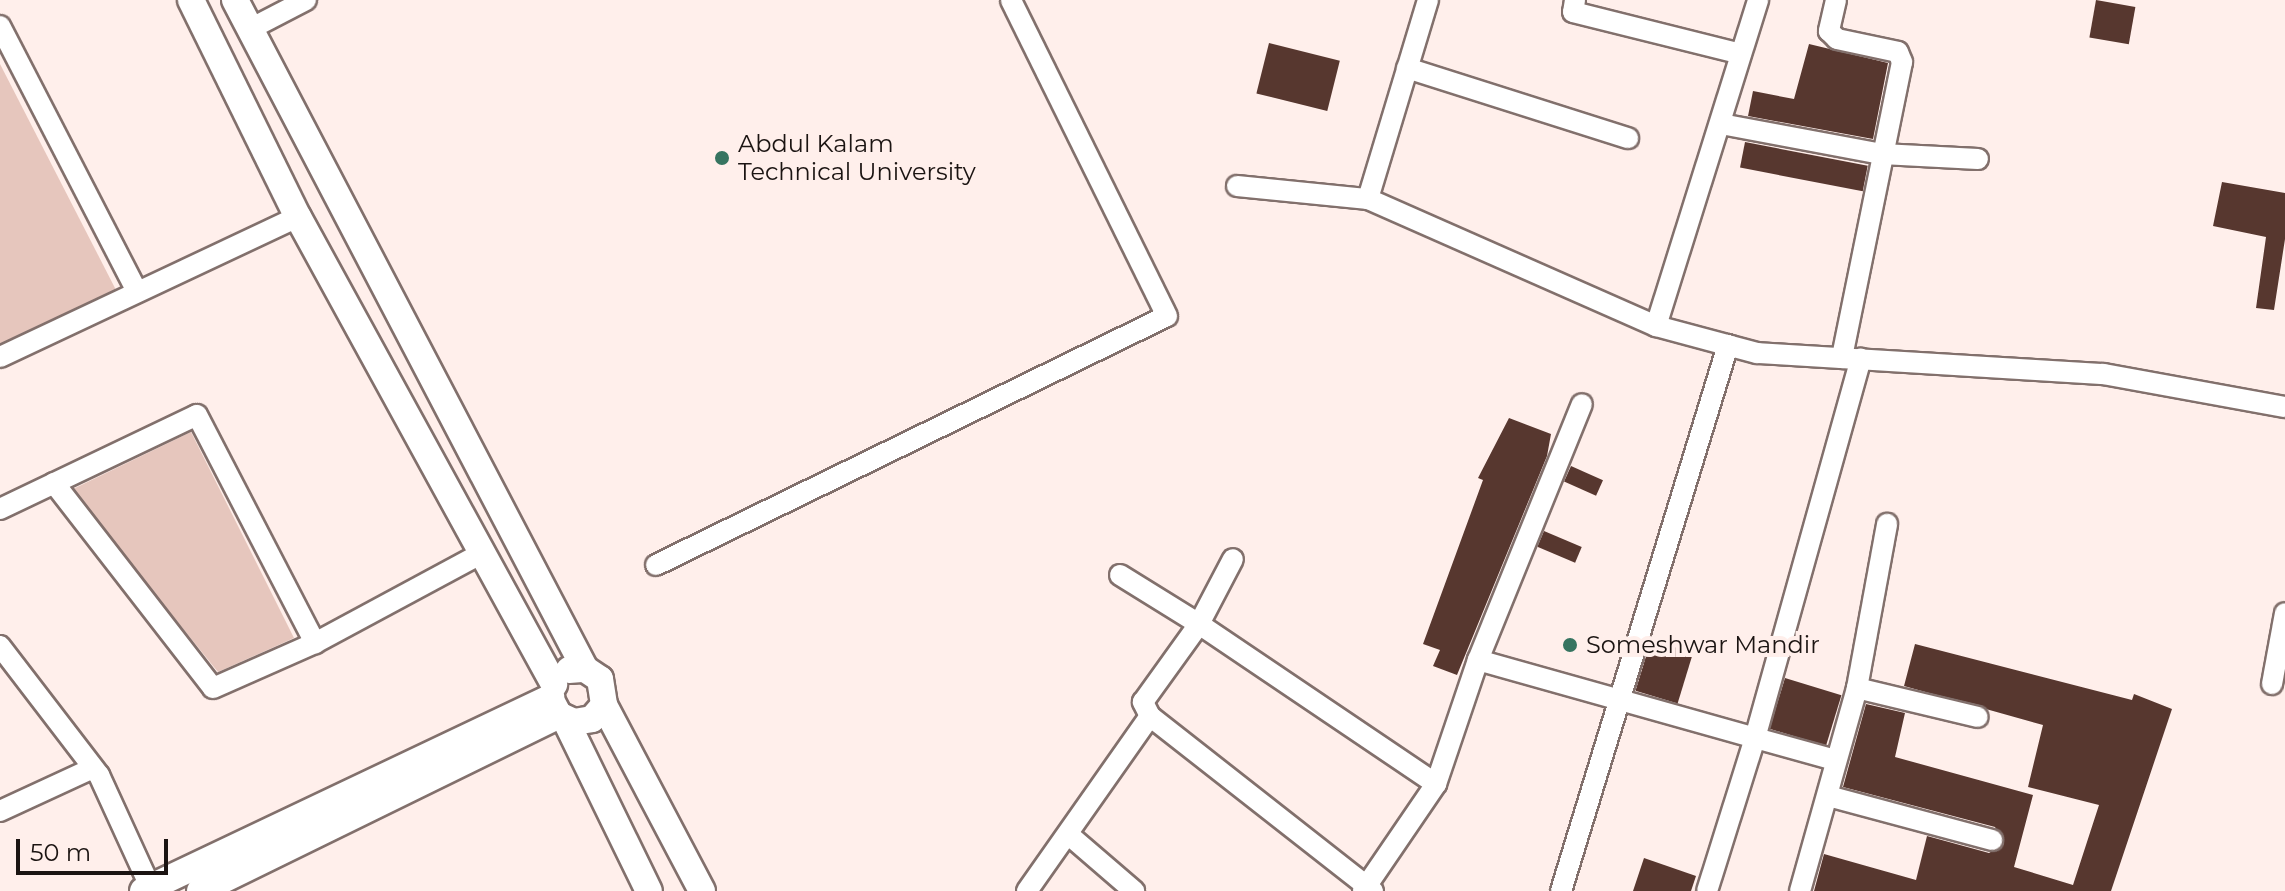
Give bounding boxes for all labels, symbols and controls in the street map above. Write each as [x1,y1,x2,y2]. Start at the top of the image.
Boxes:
place label: Abdul Kalam Technical University [738,130,976,186]
marker: Abdul Kalam Technical University [713,149,731,167]
place label: Someshwar Mandir [1586,631,1820,659]
marker: Someshwar Mandir [1561,636,1579,654]
scale bar [20,823,172,873]
text: 50 m [30,838,91,867]

